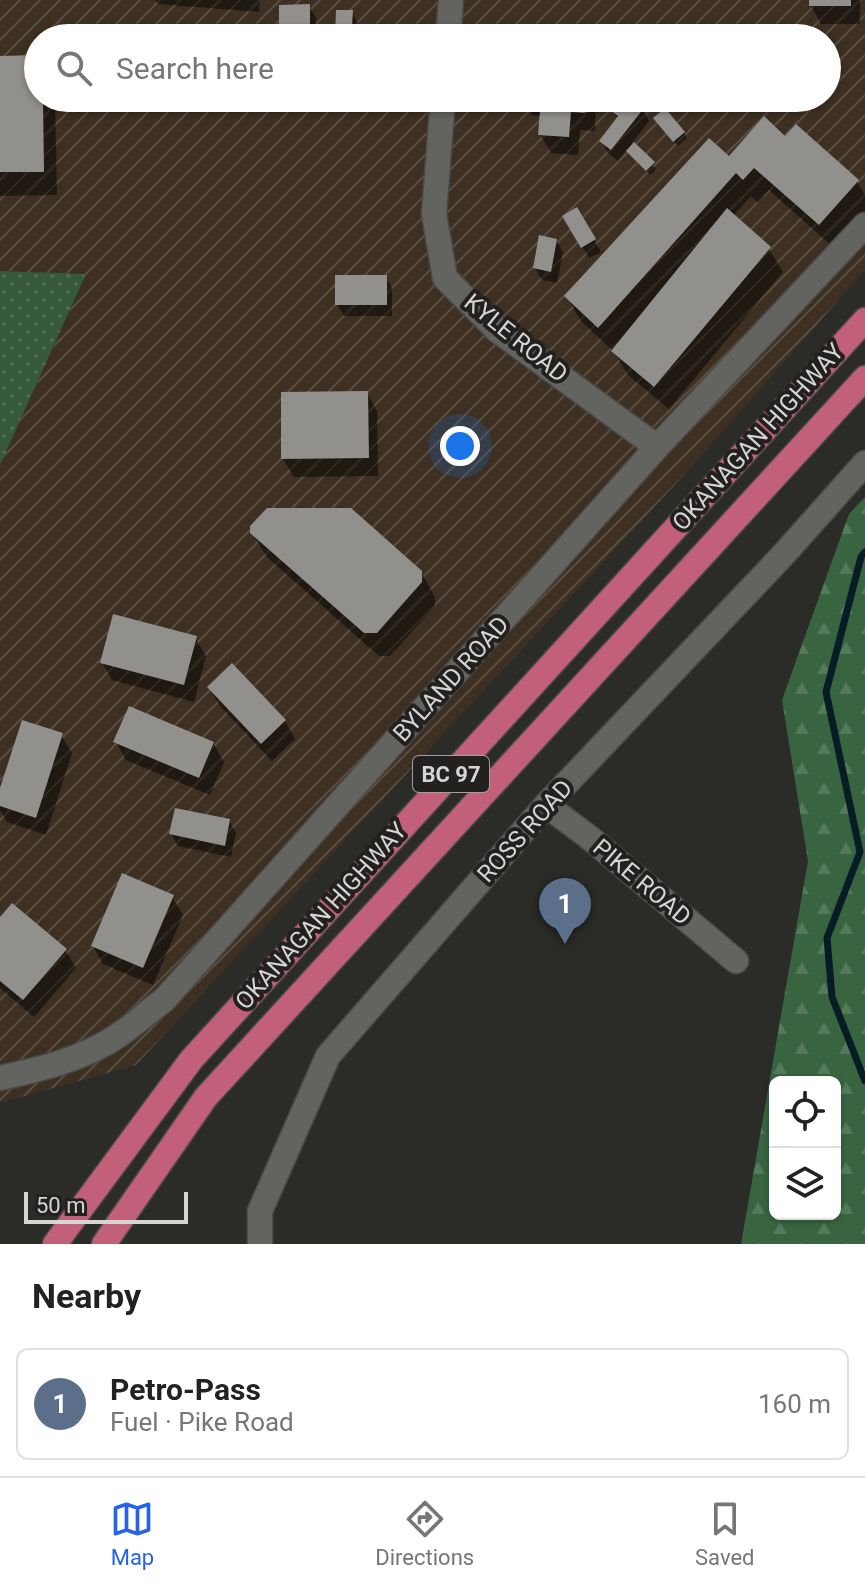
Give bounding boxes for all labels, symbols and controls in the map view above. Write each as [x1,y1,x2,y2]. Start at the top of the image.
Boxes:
search box [24,24,841,112]
icon: search [52,46,96,90]
text: Search here [116,51,274,86]
street label: KYLE ROAD [459,288,573,388]
street label: OKANAGAN HIGHWAY [667,337,850,536]
your location [440,426,480,466]
street label: BYLAND ROAD [387,611,515,747]
road number: BC 97 [413,756,489,792]
street label: ROSS ROAD [472,774,578,888]
street label: OKANAGAN HIGHWAY [230,816,413,1015]
street label: PIKE ROAD [588,833,696,931]
pin: 1 [539,878,591,944]
map controls [769,1076,841,1220]
button: locate [769,1076,841,1148]
button: layers [769,1148,841,1220]
scale bar [24,1188,188,1224]
text: 50 m [36,1193,85,1218]
text: Nearby [32,1276,141,1316]
text: Petro-Pass [110,1372,261,1407]
text: 1 [53,1389,67,1419]
text: 160 m [758,1389,831,1419]
text: Fuel · Pike Road [110,1407,294,1437]
tab: Map [110,1497,154,1570]
tab: Directions [375,1497,474,1570]
tab: Saved [695,1497,755,1570]

